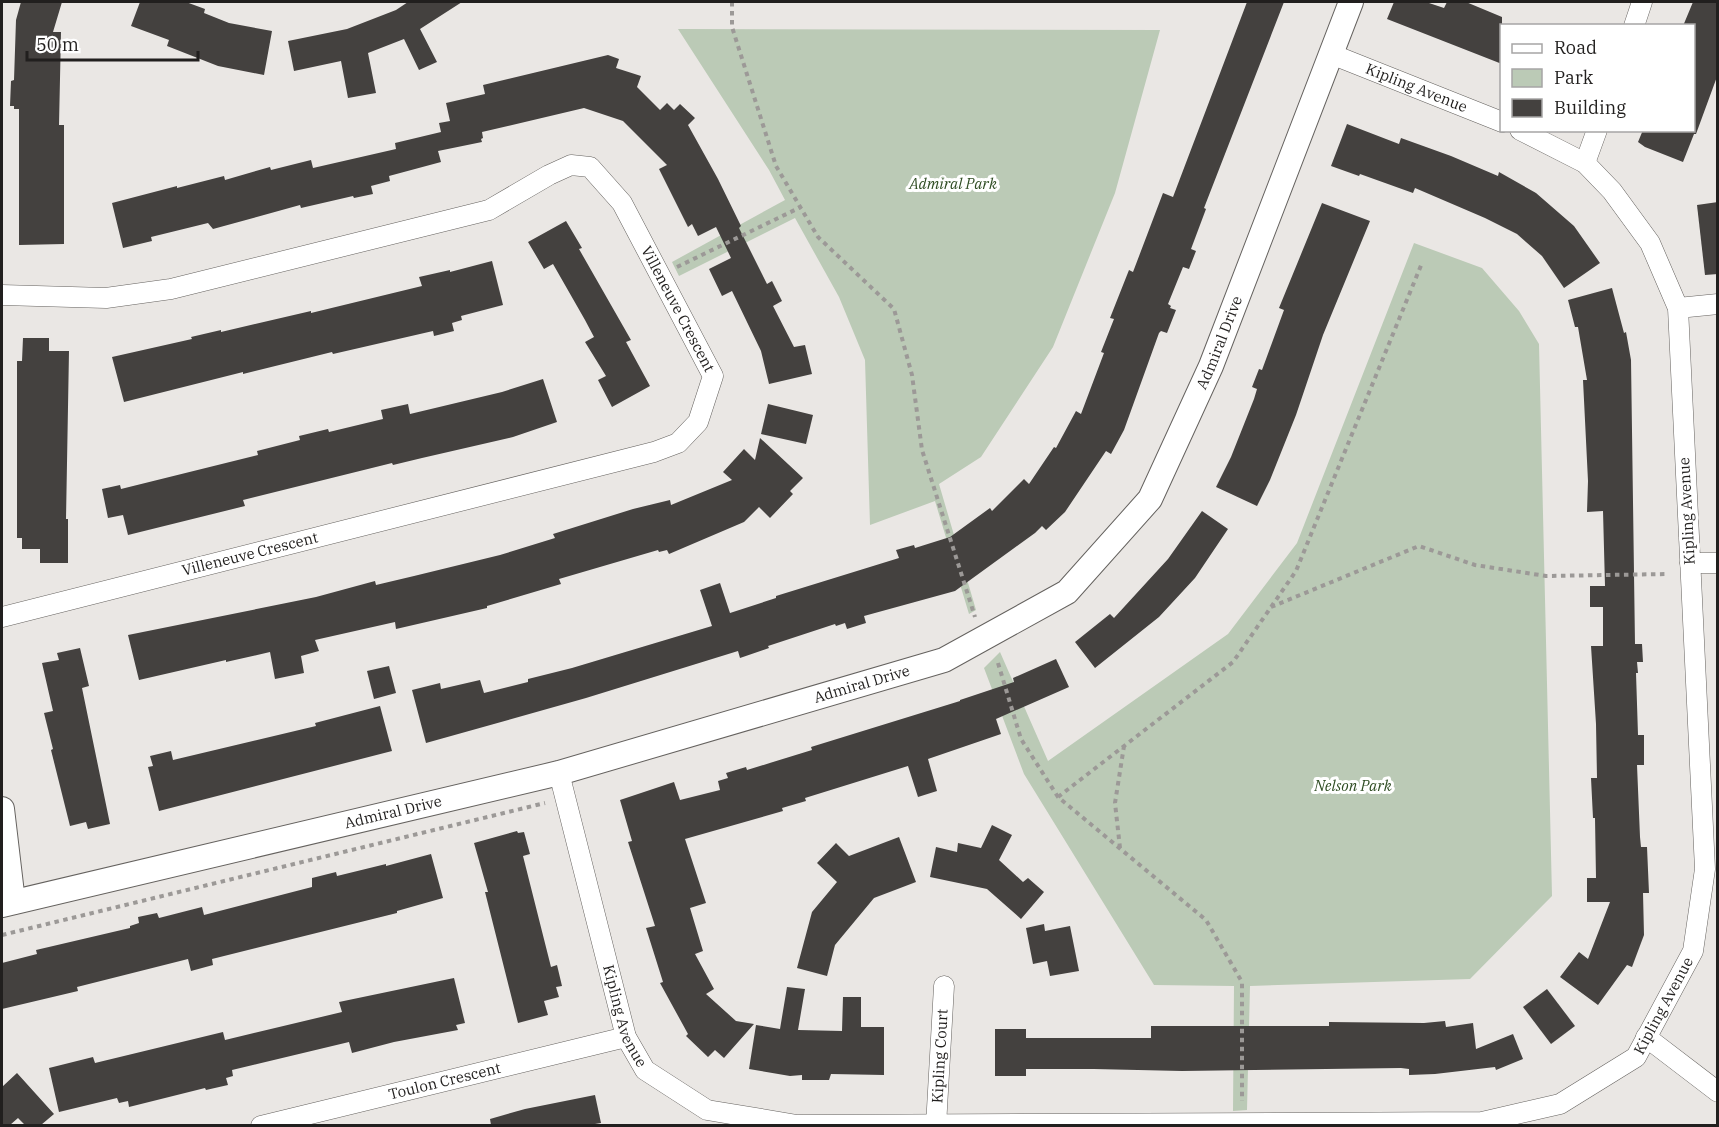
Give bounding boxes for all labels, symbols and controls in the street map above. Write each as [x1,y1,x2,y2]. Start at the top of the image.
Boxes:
scale bar [27,24,198,62]
legend [1500,24,1695,132]
text: 50 m [36,33,79,56]
text: Road [1554,36,1597,59]
street label: Kipling Avenue [1363,59,1470,116]
text: Park [1554,66,1594,89]
text: Building [1554,96,1626,119]
park label: Admiral Park [908,174,997,193]
street label: Villeneuve Crescent [637,242,719,375]
street label: Admiral Drive [1192,293,1246,392]
street label: Kipling Avenue [1674,457,1699,565]
street label: Villeneuve Crescent [180,527,320,580]
street label: Admiral Drive [811,661,912,707]
park label: Nelson Park [1313,776,1392,795]
street label: Admiral Drive [343,791,443,832]
street label: Kipling Avenue [1629,954,1697,1058]
street label: Kipling Avenue [599,963,651,1071]
street label: Kipling Court [927,1008,952,1104]
street label: Toulon Crescent [386,1058,503,1104]

